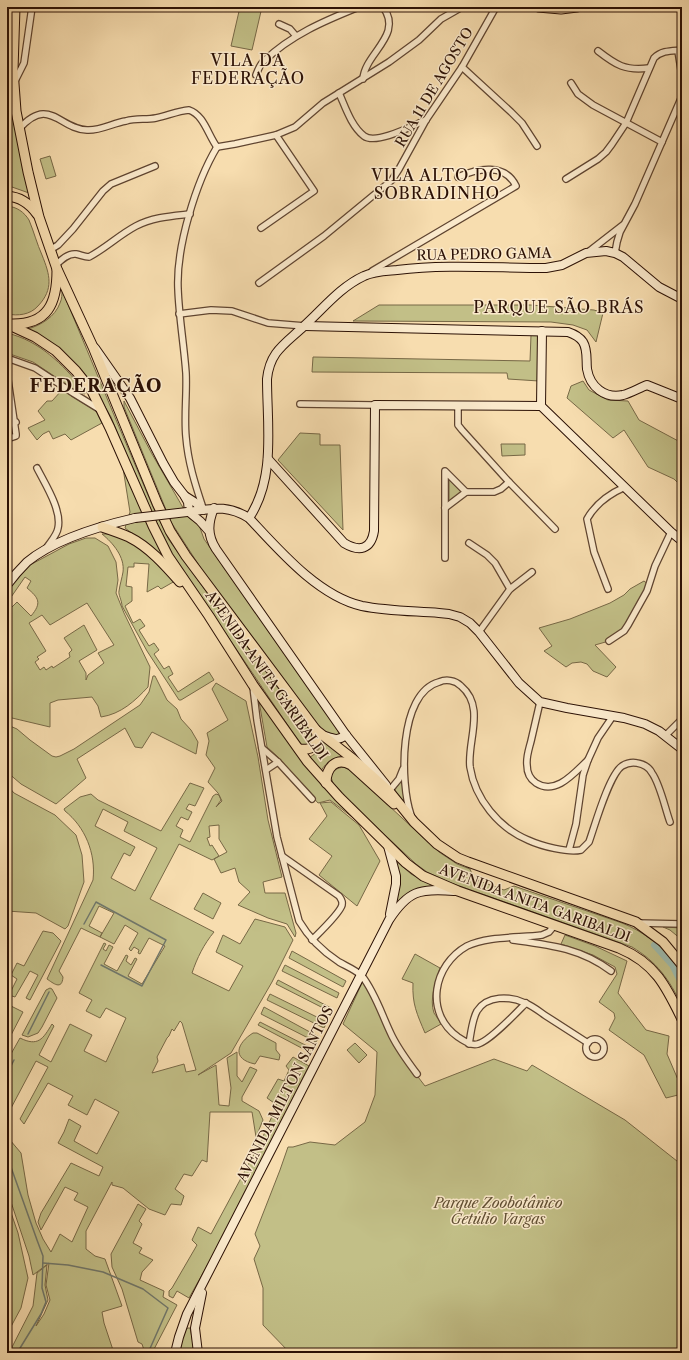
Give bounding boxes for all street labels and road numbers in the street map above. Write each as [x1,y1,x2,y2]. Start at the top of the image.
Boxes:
street label: RUA 11 DE AGOSTO [391,24,477,150]
street label: RUA PEDRO GAMA [416,244,552,264]
street label: AVENIDA ANITA GARIBALDI [201,586,332,763]
street label: AVENIDA ANITA GARIBALDI [436,860,633,946]
street label: AVENIDA MILTON SANTOS [232,1003,337,1186]

